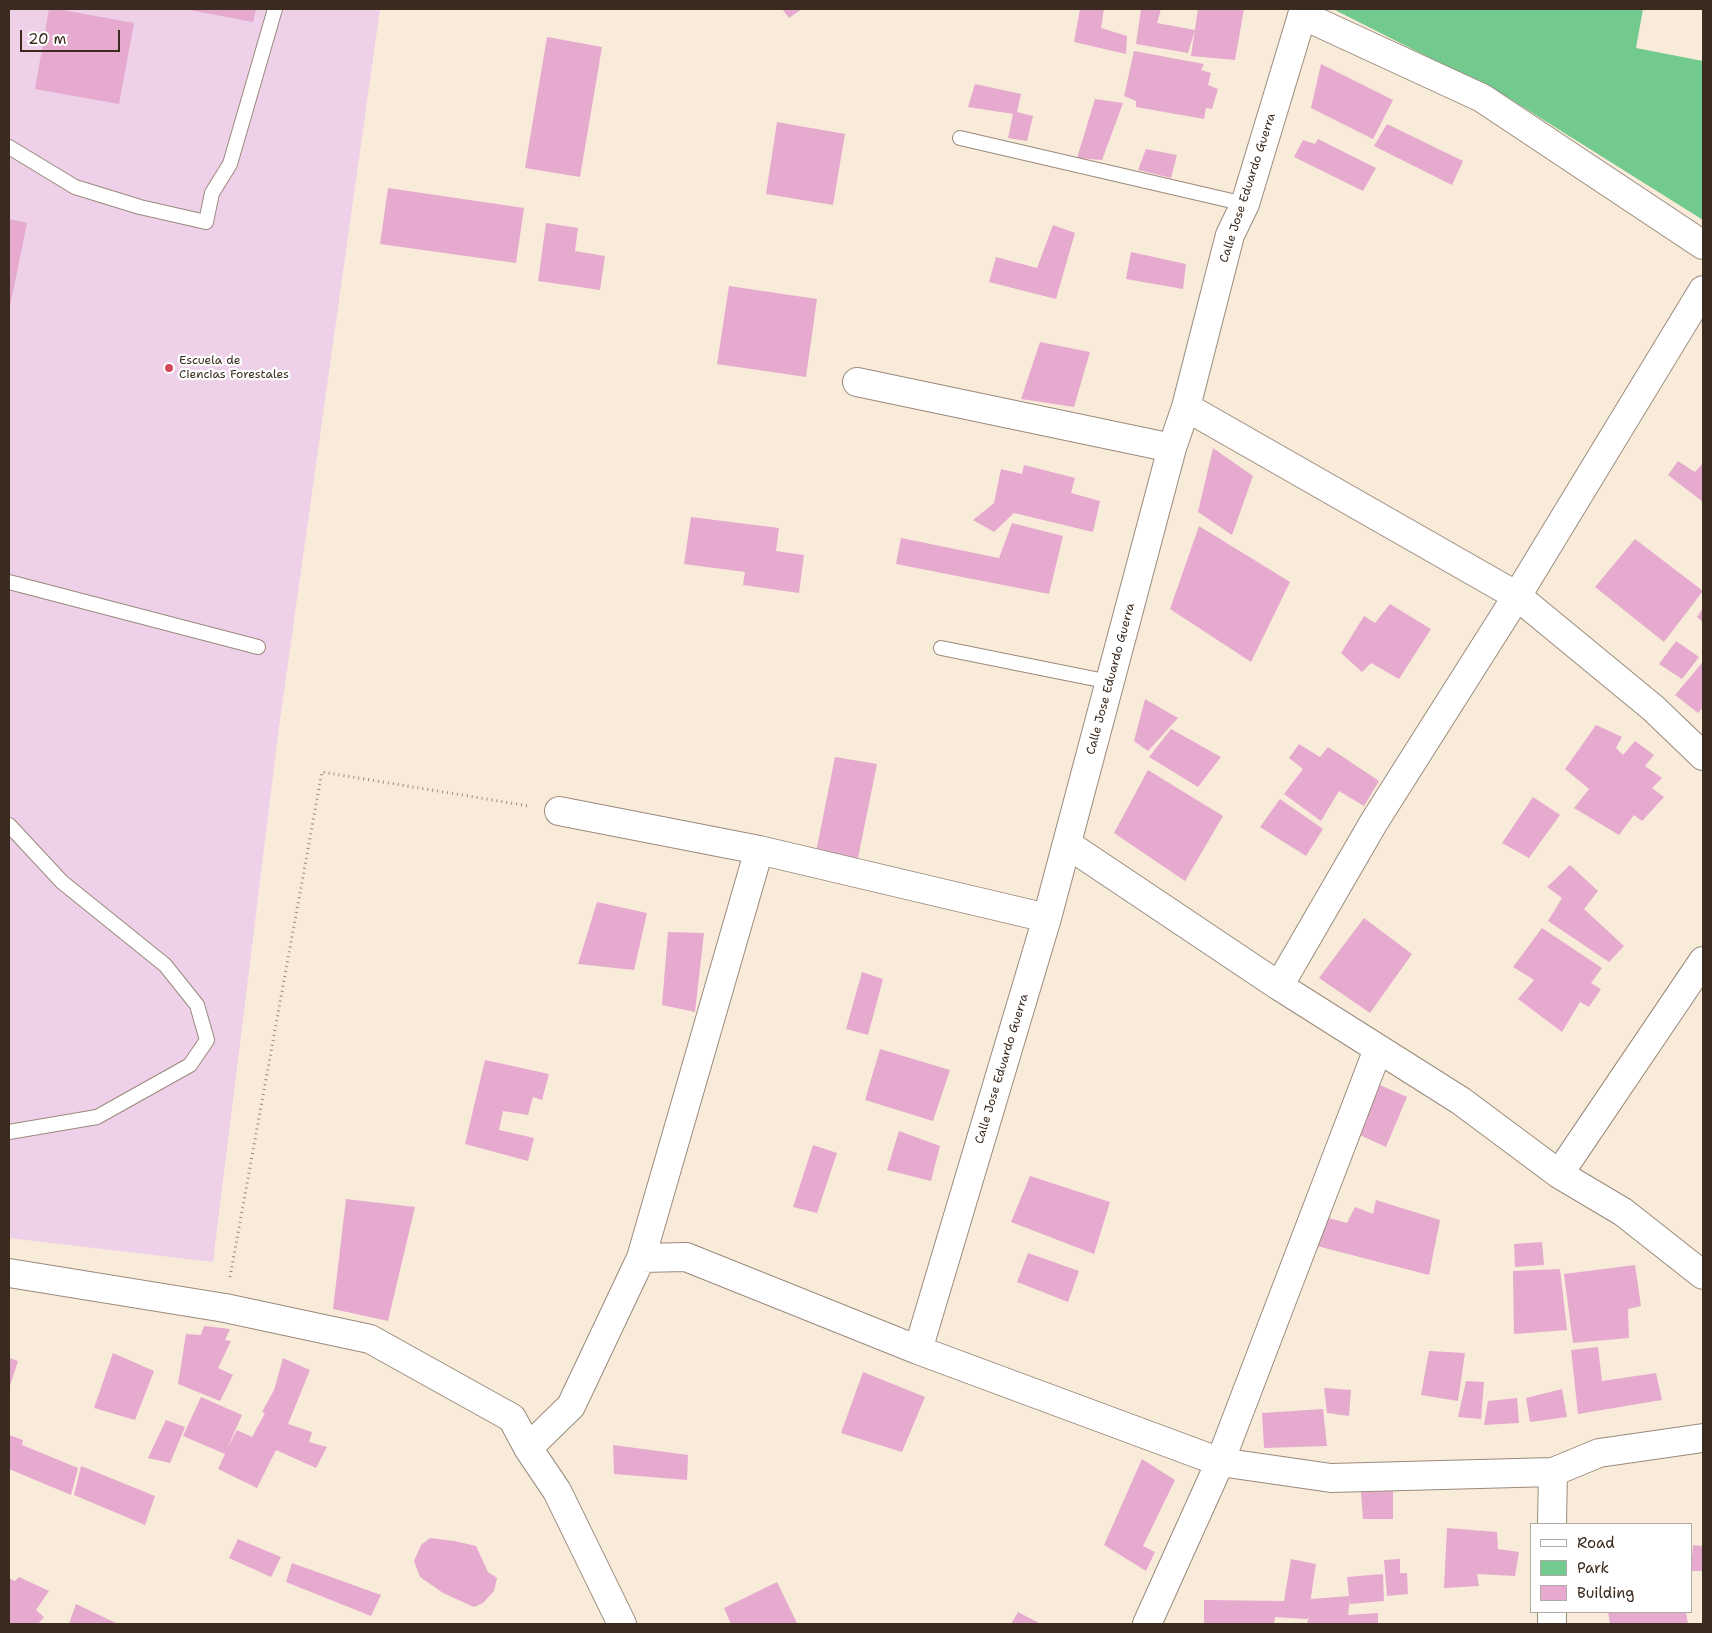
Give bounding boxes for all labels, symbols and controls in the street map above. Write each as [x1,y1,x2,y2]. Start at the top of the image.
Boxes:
scale bar [22,20,122,52]
text: 20 m [28,29,67,49]
street label: Calle Jose Eduardo Guerra [1217,111,1279,265]
place label: Escuela de Ciencias Forestales [179,354,289,382]
marker: Escuela de Ciencias Forestales [163,362,175,374]
street label: Calle Jose Eduardo Guerra [1084,602,1138,756]
street label: Calle Jose Eduardo Guerra [972,992,1032,1146]
legend [1530,1523,1692,1613]
text: Road [1577,1533,1615,1553]
text: Park [1577,1558,1609,1578]
text: Building [1577,1583,1634,1603]

